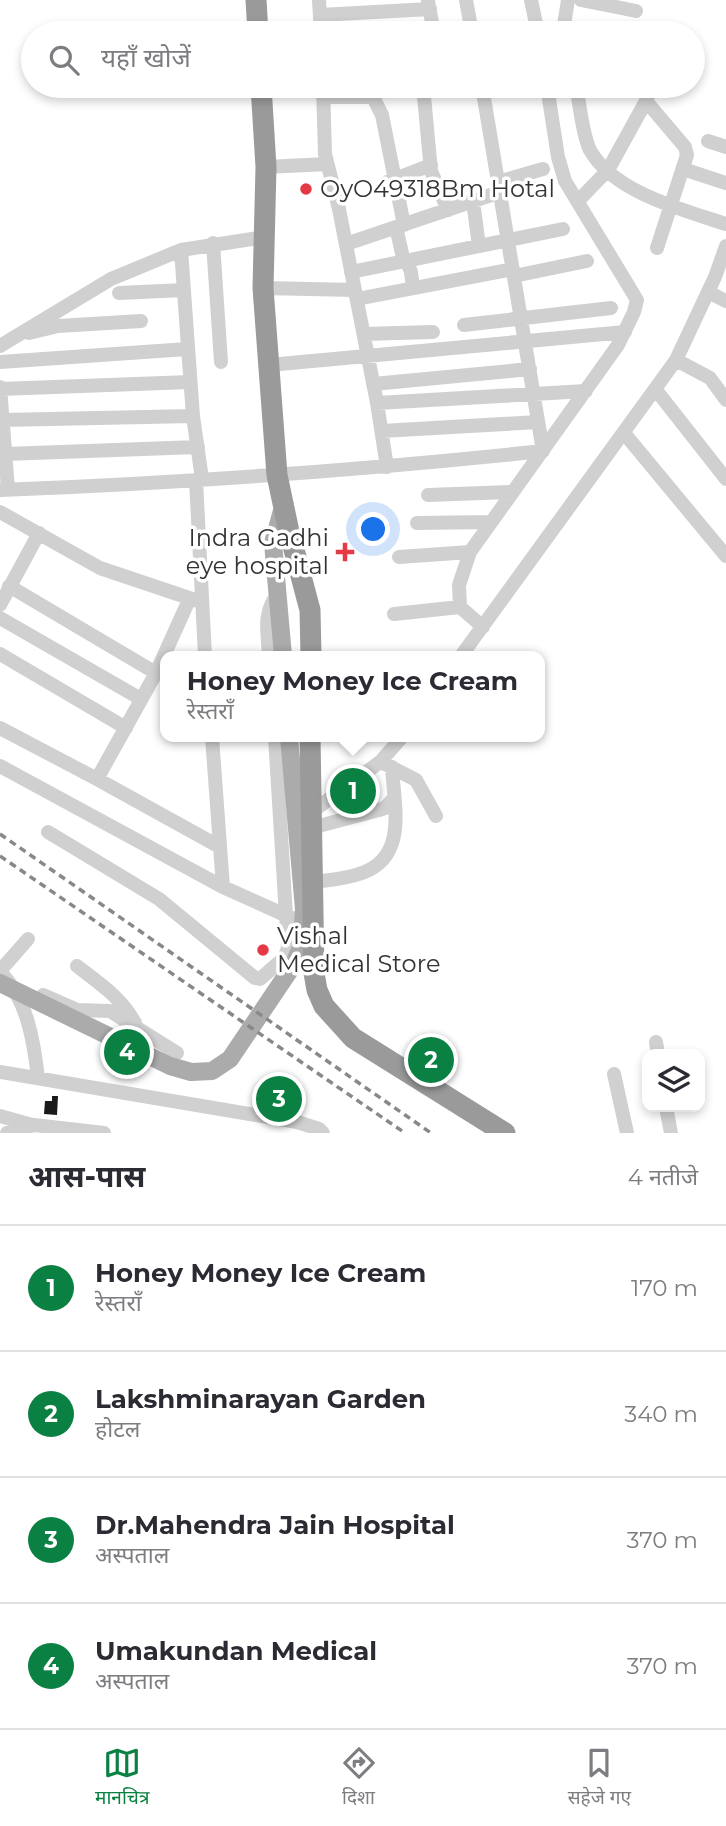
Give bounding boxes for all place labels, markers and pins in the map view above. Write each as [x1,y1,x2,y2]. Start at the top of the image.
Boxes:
place label: OyO49318Bm Hotal [320,174,555,203]
marker: OyO49318Bm Hotal [298,181,314,197]
place label: Indra Gadhi eye hospital [186,523,329,580]
marker: Indra Gadhi eye hospital [335,542,355,562]
pin: 1 [330,765,376,817]
place label: Vishal Medical Store [277,921,440,978]
marker: Vishal Medical Store [255,942,271,958]
pin: 4 [104,1026,150,1078]
pin: 2 [408,1034,454,1086]
pin: 3 [256,1073,302,1125]

